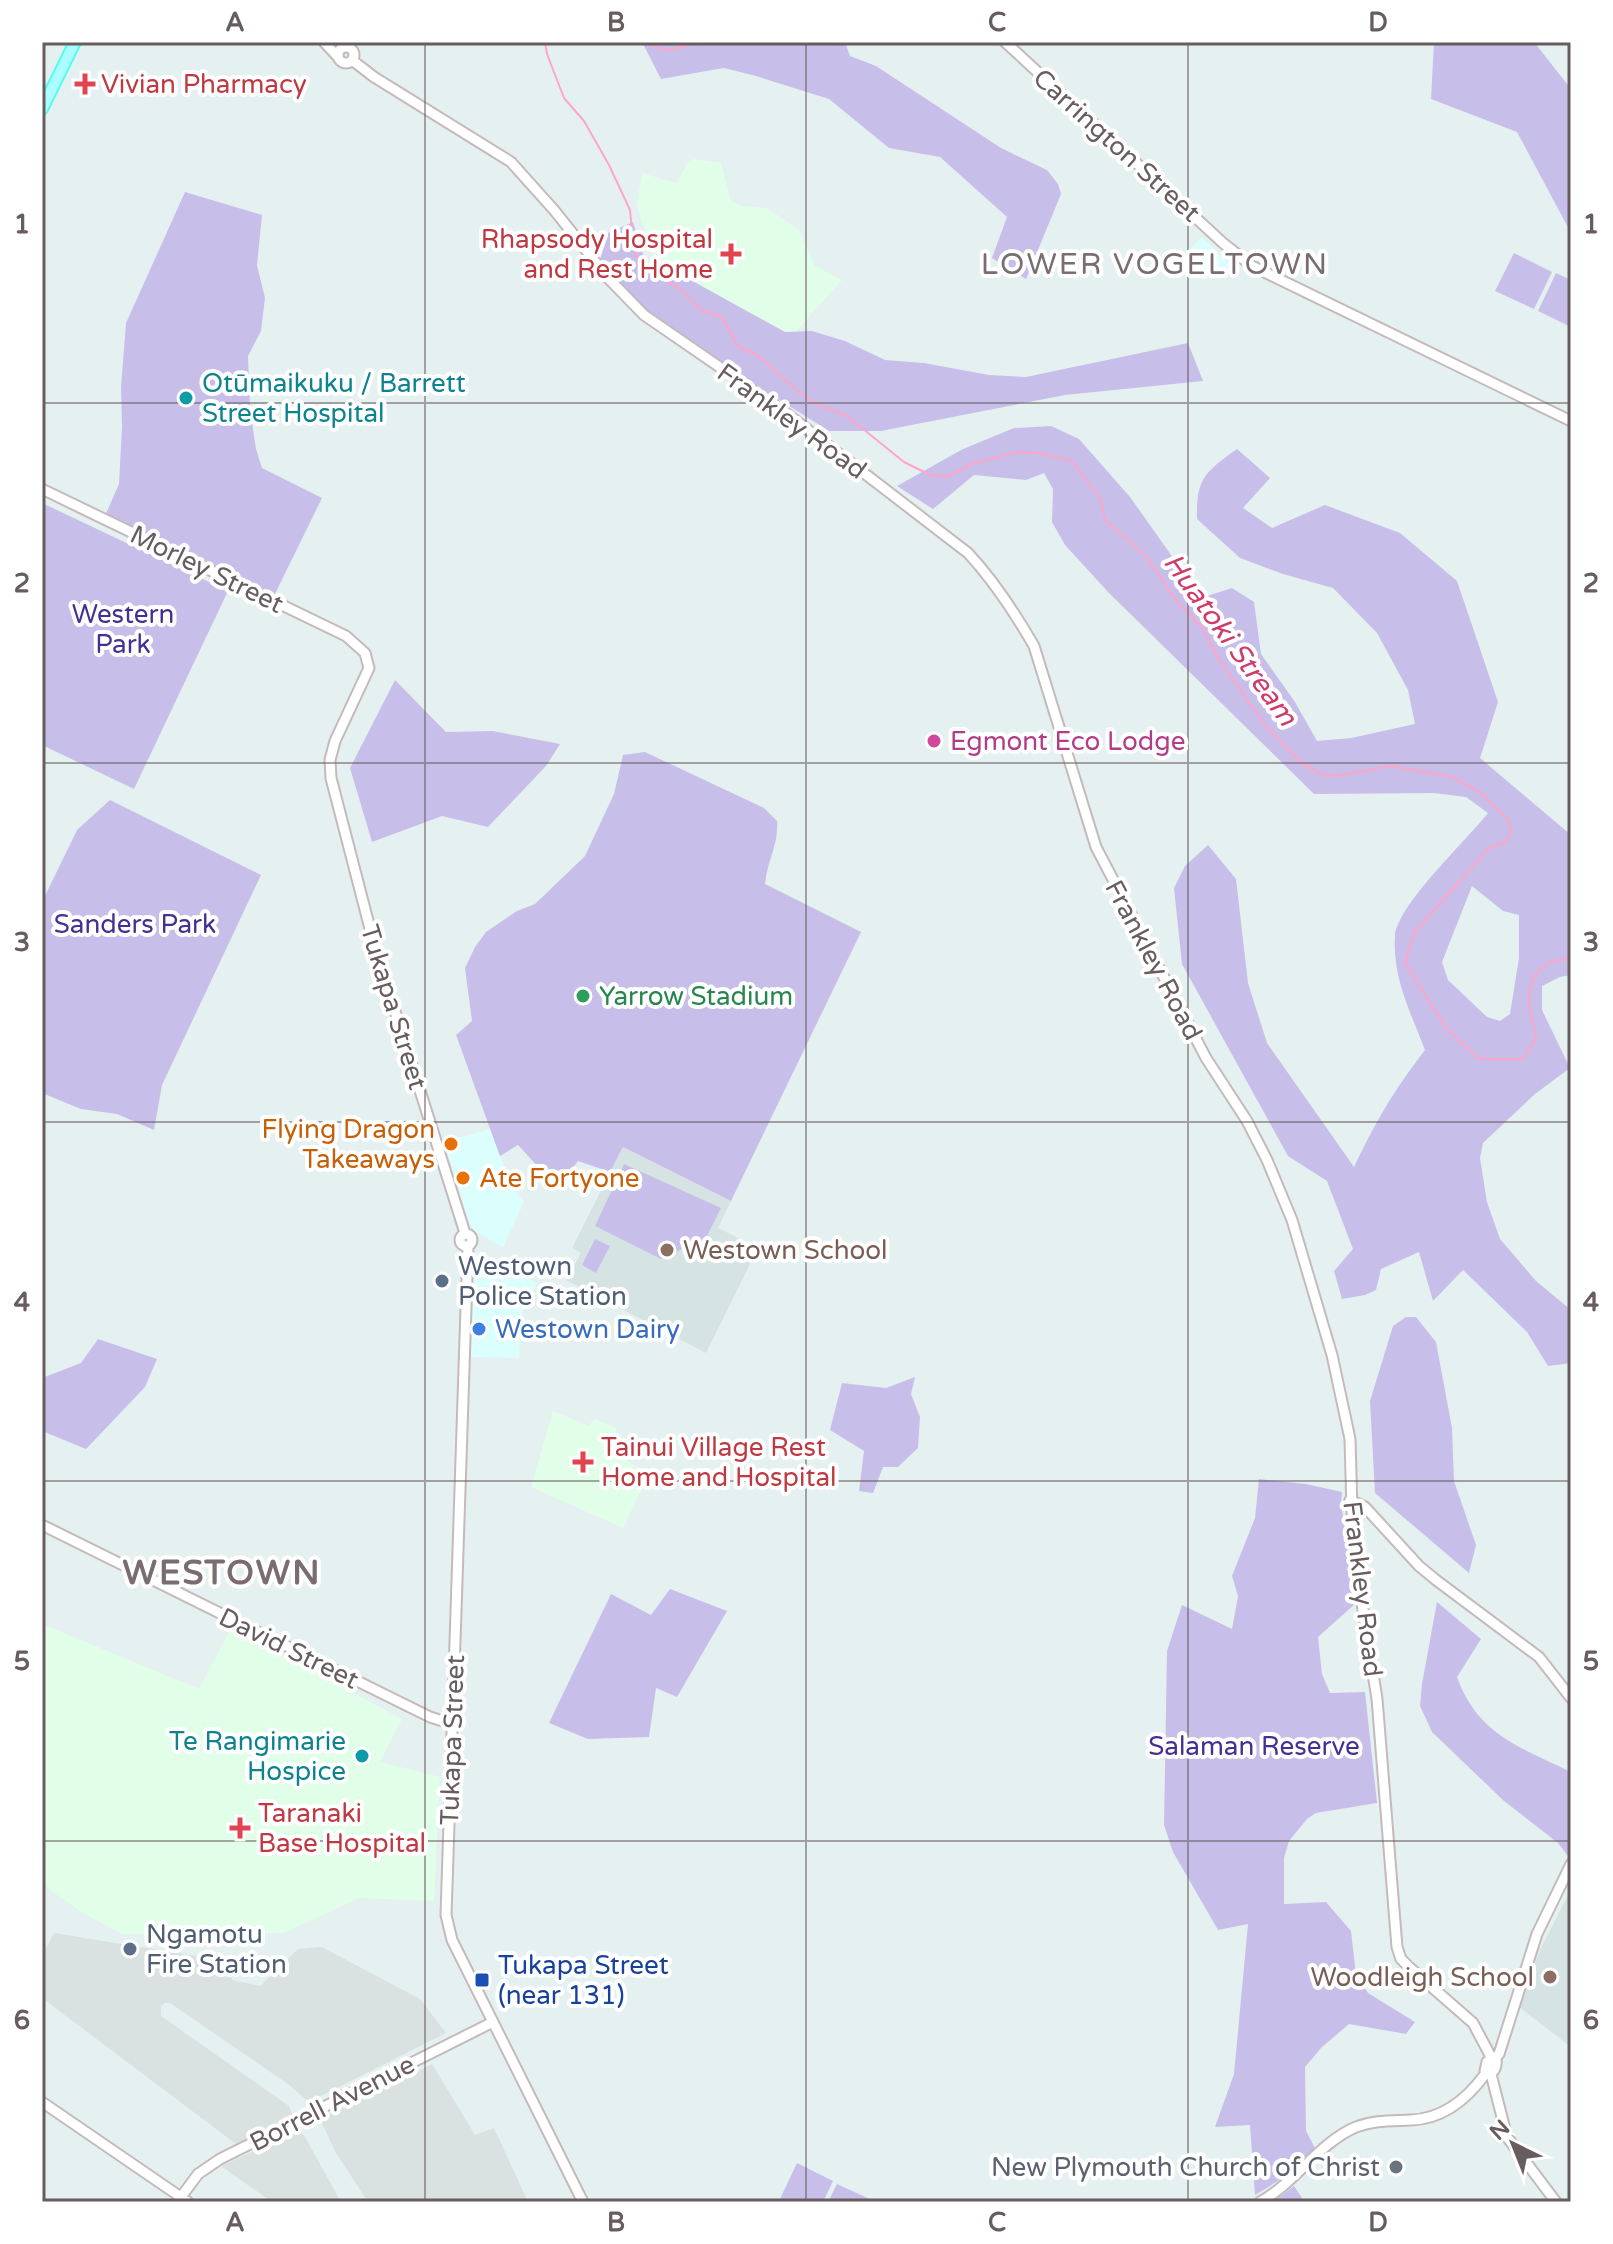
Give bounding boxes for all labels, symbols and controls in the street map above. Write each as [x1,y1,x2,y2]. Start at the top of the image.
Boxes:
text: A [225,7,245,38]
text: B [607,7,625,38]
text: C [988,7,1006,38]
text: D [1368,7,1388,38]
street label: Carrington Street [1027,62,1207,228]
place label: Vivian Pharmacy [101,69,307,100]
marker: Vivian Pharmacy [76,75,94,93]
text: 1 [14,209,30,240]
text: 1 [1583,209,1599,240]
place label: Rhapsody Hospital and Rest Home [481,224,713,285]
marker: Rhapsody Hospital and Rest Home [720,243,742,265]
district label: LOWER VOGELTOWN [981,246,1329,283]
street label: Frankley Road [711,357,872,486]
place label: Otūmaikuku / Barrett Street Hospital [202,368,466,429]
marker: Otūmaikuku / Barrett Street Hospital [177,389,195,407]
street label: Morley Street [125,519,289,620]
water label: Huatoki Stream [1156,547,1305,734]
text: 2 [14,568,30,599]
text: 2 [1583,568,1599,599]
park label: Western Park [72,599,174,660]
place label: Egmont Eco Lodge [950,726,1185,757]
marker: Egmont Eco Lodge [925,732,943,750]
street label: Frankley Road [1098,875,1209,1046]
park label: Sanders Park [54,909,216,940]
street label: Tukapa Street [354,921,433,1093]
text: 3 [14,927,30,958]
text: 3 [1583,927,1599,958]
place label: Yarrow Stadium [599,981,793,1012]
marker: Yarrow Stadium [574,987,592,1005]
place label: Flying Dragon Takeaways [262,1114,435,1175]
marker: Flying Dragon Takeaways [442,1135,460,1153]
place label: Ate Fortyone [479,1163,640,1194]
marker: Ate Fortyone [454,1169,472,1187]
place label: Westown School [683,1235,888,1266]
marker: Westown School [658,1241,676,1259]
place label: Westown Police Station [458,1251,627,1312]
marker: Westown Police Station [433,1272,451,1290]
text: 4 [14,1287,30,1318]
text: 4 [1583,1287,1599,1318]
place label: Westown Dairy [495,1314,680,1345]
marker: Westown Dairy [470,1320,488,1338]
place label: Tainui Village Rest Home and Hospital [601,1432,836,1493]
marker: Tainui Village Rest Home and Hospital [572,1451,594,1473]
street label: Frankley Road [1336,1499,1389,1679]
district label: WESTOWN [123,1553,321,1594]
street label: David Street [214,1601,364,1696]
text: 5 [14,1646,30,1677]
text: 5 [1583,1646,1599,1677]
street label: Tukapa Street [434,1654,471,1826]
place label: Te Rangimarie Hospice [169,1726,346,1787]
park label: Salaman Reserve [1148,1731,1360,1762]
marker: Te Rangimarie Hospice [353,1747,371,1765]
place label: Taranaki Base Hospital [258,1798,426,1859]
marker: Taranaki Base Hospital [229,1817,251,1839]
place label: Ngamotu Fire Station [146,1919,287,1980]
marker: Ngamotu Fire Station [121,1940,139,1958]
place label: Tukapa Street (near 131) [498,1950,669,2011]
place label: Woodleigh School [1310,1962,1534,1993]
marker: Woodleigh School [1541,1968,1559,1986]
marker: Tukapa Street (near 131) [473,1971,491,1989]
text: 6 [14,2005,30,2036]
text: 6 [1583,2005,1599,2036]
street label: Borrell Avenue [245,2049,420,2158]
north arrow [1473,2104,1553,2184]
text: N [1485,2115,1515,2146]
place label: New Plymouth Church of Christ [991,2152,1380,2183]
marker: New Plymouth Church of Christ [1387,2158,1405,2176]
text: A [225,2207,245,2238]
text: B [607,2207,625,2238]
text: C [988,2207,1006,2238]
text: D [1368,2207,1388,2238]

